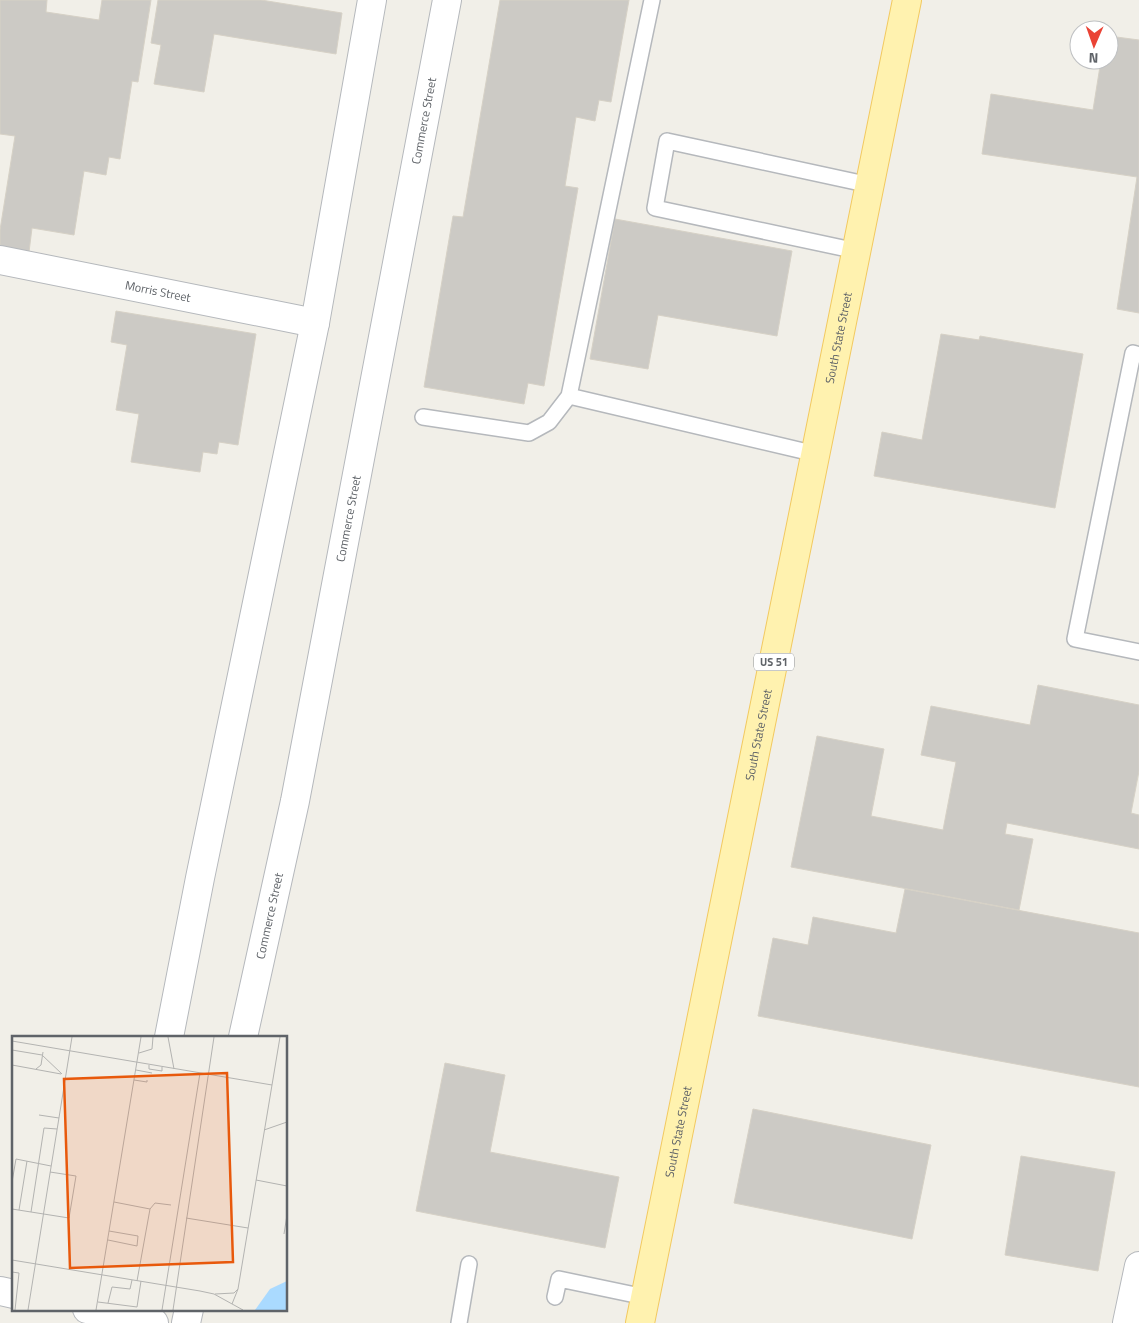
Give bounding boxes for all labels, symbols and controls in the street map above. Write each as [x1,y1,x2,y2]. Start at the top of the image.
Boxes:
north arrow [1069,20,1119,70]
text: N [1088,48,1099,69]
street label: Commerce Street [406,75,441,166]
street label: Morris Street [123,275,193,307]
street label: South State Street [820,289,857,385]
street label: Commerce Street [331,473,366,564]
road number: US 51 [754,654,794,670]
street label: South State Street [740,686,777,782]
street label: Commerce Street [250,870,288,961]
inset map [12,1036,288,1310]
street label: South State Street [660,1083,697,1179]

